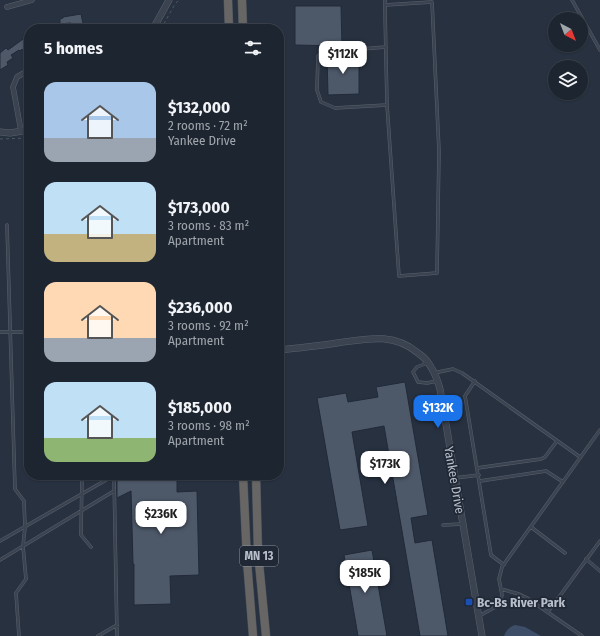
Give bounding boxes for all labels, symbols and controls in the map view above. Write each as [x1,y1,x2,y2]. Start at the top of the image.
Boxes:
north arrow [548,12,588,52]
map controls [548,12,588,100]
icon: filters [242,37,264,59]
text: 5 homes [44,38,103,59]
pin: $112K [315,41,371,75]
text: $112K [328,46,358,61]
button: layers [548,60,588,100]
text: $132,000 [168,97,230,118]
icon: home [76,98,124,146]
text: 2 rooms · 72 m² [168,118,248,133]
text: Yankee Drive [168,133,236,148]
text: $173,000 [168,197,230,218]
icon: home [76,198,124,246]
text: 3 rooms · 83 m² [168,218,249,233]
text: Apartment [168,233,224,248]
text: $236,000 [168,297,233,318]
icon: home [76,298,124,346]
text: 3 rooms · 92 m² [168,318,249,333]
text: Apartment [168,333,224,348]
pin: $132K [410,395,466,429]
text: $185,000 [168,397,232,418]
icon: home [76,398,124,446]
text: $132K [422,400,454,415]
text: 3 rooms · 98 m² [168,418,250,433]
text: Apartment [168,433,224,448]
street label: Yankee Drive [441,445,468,515]
pin: $173K [357,451,413,485]
text: $173K [370,456,400,471]
pin: $236K [133,501,189,535]
text: $236K [145,506,177,521]
road number: MN 13 [240,546,278,566]
pin: $185K [337,560,393,594]
text: $185K [349,565,381,580]
place label: Bc-Bs River Park [477,595,565,610]
marker: Bc-Bs River Park [464,597,474,607]

